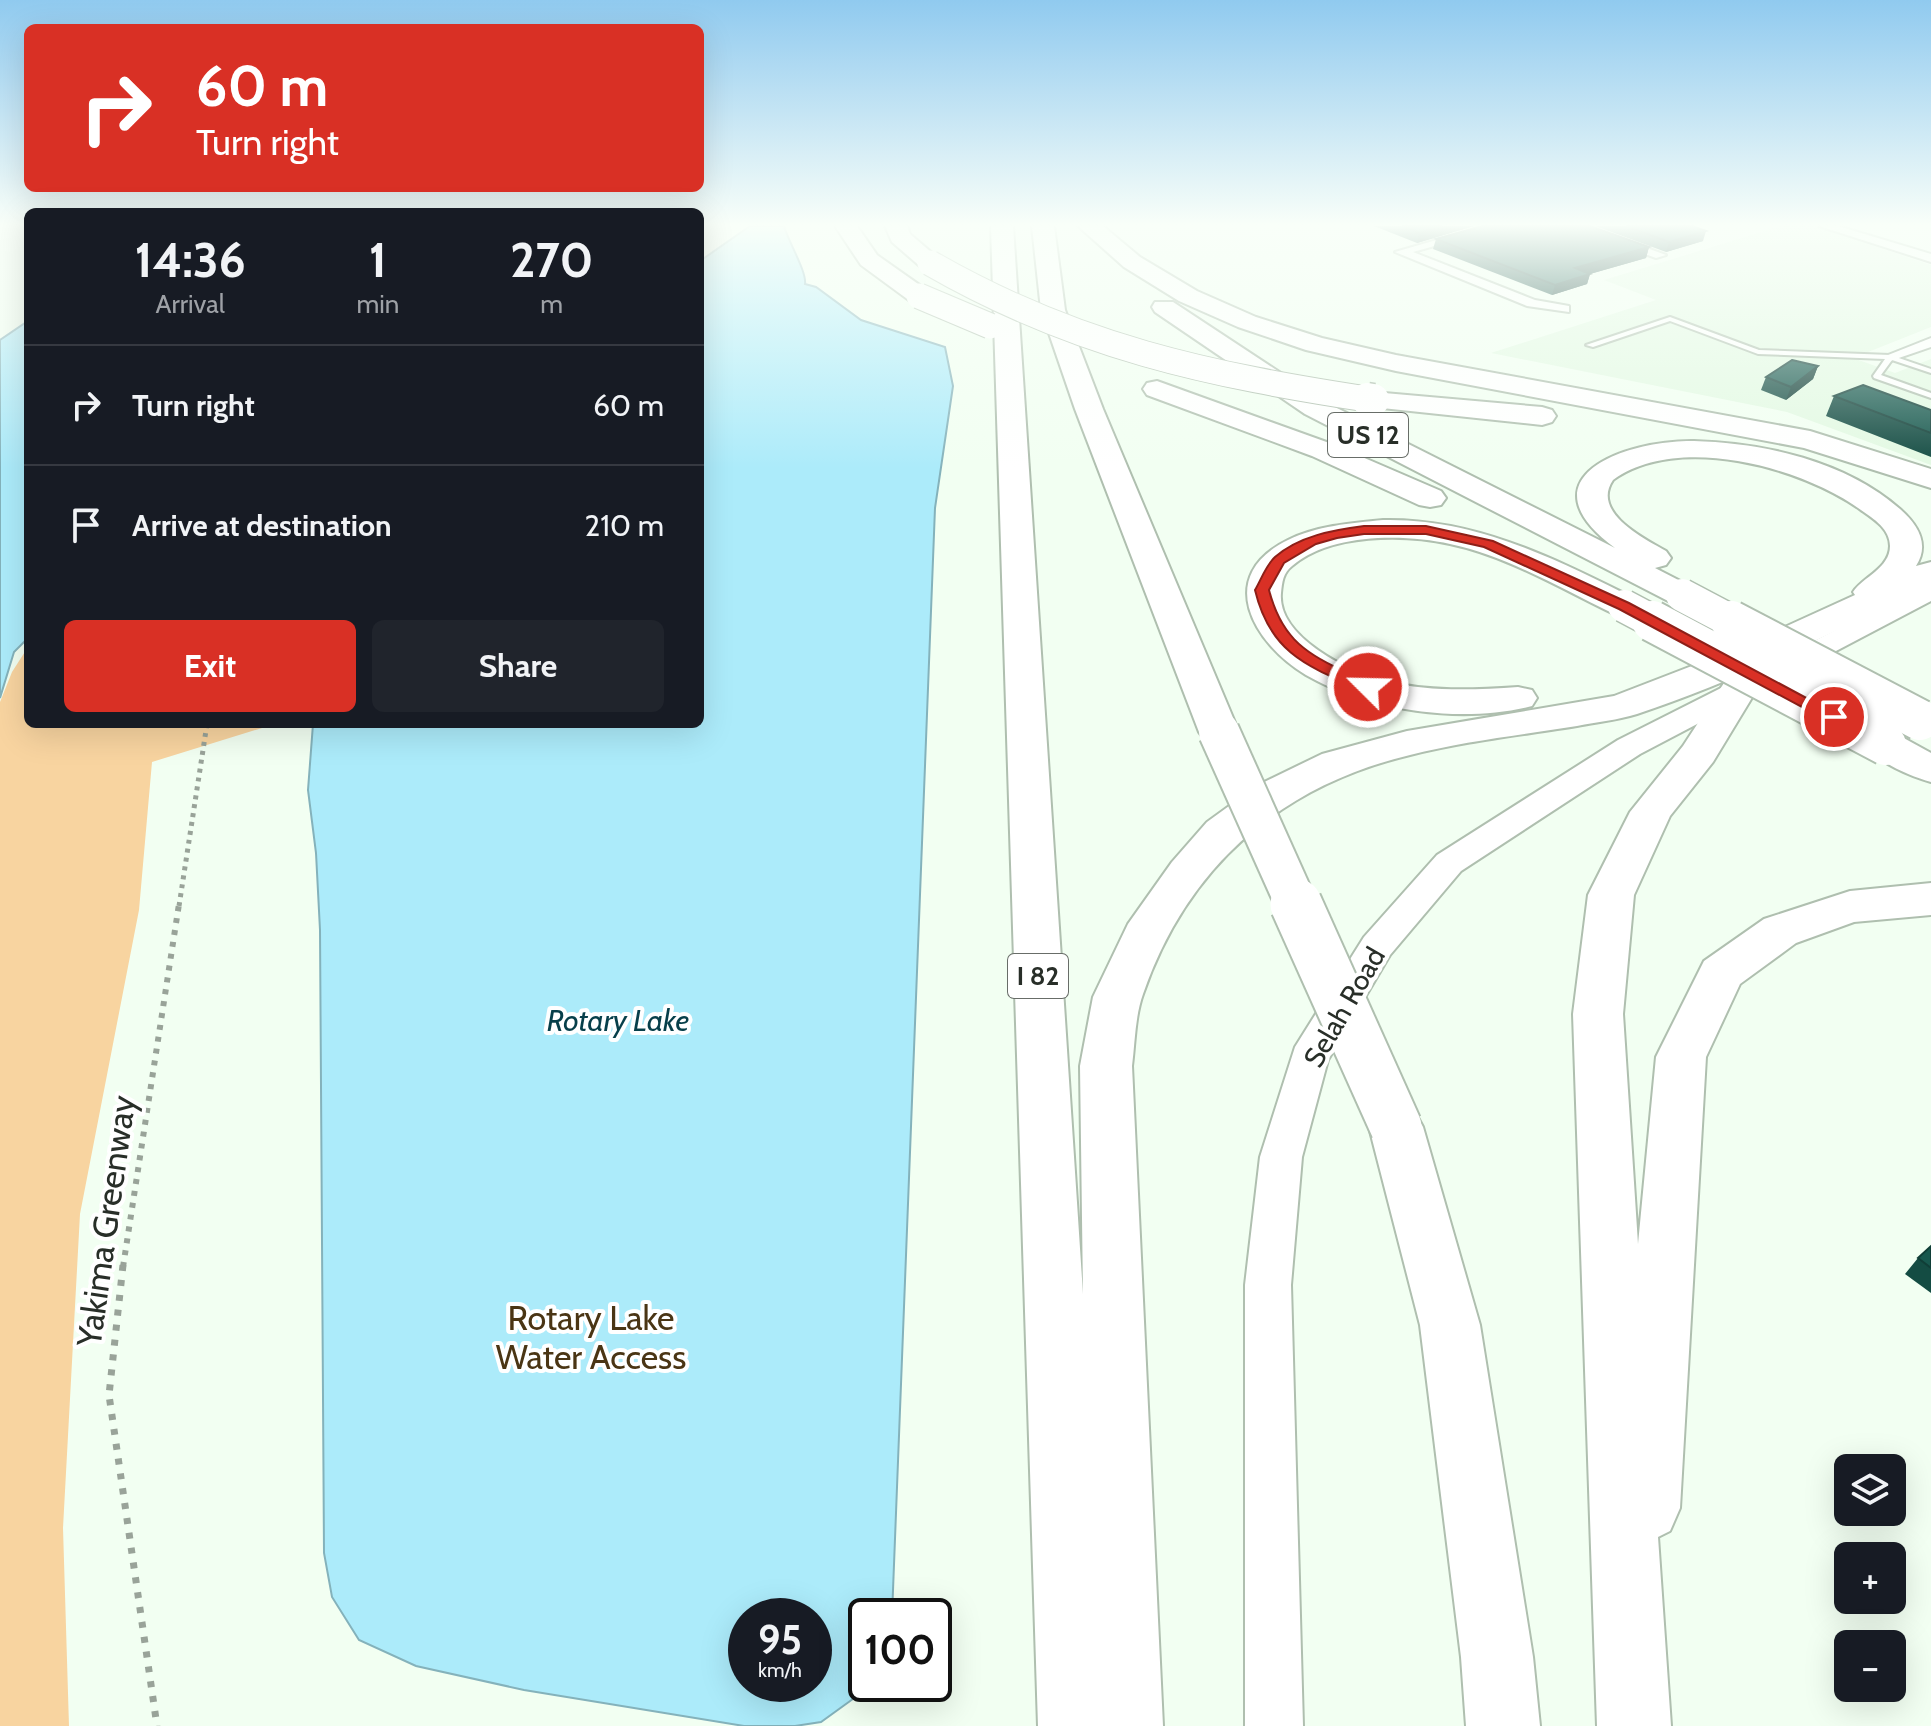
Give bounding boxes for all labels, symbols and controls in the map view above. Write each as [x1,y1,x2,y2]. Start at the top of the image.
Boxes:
text: 60 m [196,52,328,120]
icon: right [64,56,168,160]
text: Turn right [196,120,339,164]
text: 14:36 [135,231,246,289]
text: 1 [369,231,387,289]
text: 270 [510,231,593,289]
text: Arrival [156,288,225,320]
text: min [356,288,399,320]
text: m [540,288,563,320]
icon: right [64,383,108,427]
text: Turn right [132,387,255,424]
text: 60 m [593,387,664,424]
road number: US 12 [1328,413,1408,457]
icon: arrive [64,503,108,547]
text: Arrive at destination [132,507,392,544]
text: 210 m [584,507,664,544]
button: Exit [64,620,356,712]
button: Share [372,620,664,712]
position arrow [1326,645,1410,729]
pin [1800,683,1868,751]
icon: arrive [1812,695,1856,739]
street label: Selah Road [1296,941,1392,1073]
road number: I 82 [1008,954,1068,998]
water label: Rotary Lake [547,1002,689,1039]
street label: Yakima Greenway [67,1093,144,1350]
park label: Rotary Lake Water Access [496,1297,686,1378]
map controls [1834,1454,1906,1702]
button: layers [1834,1454,1906,1526]
button: + [1834,1542,1906,1614]
speed limit sign: 100 [848,1598,952,1702]
text: 95 [758,1615,802,1664]
button: − [1834,1630,1906,1702]
text: km/h [758,1658,802,1682]

